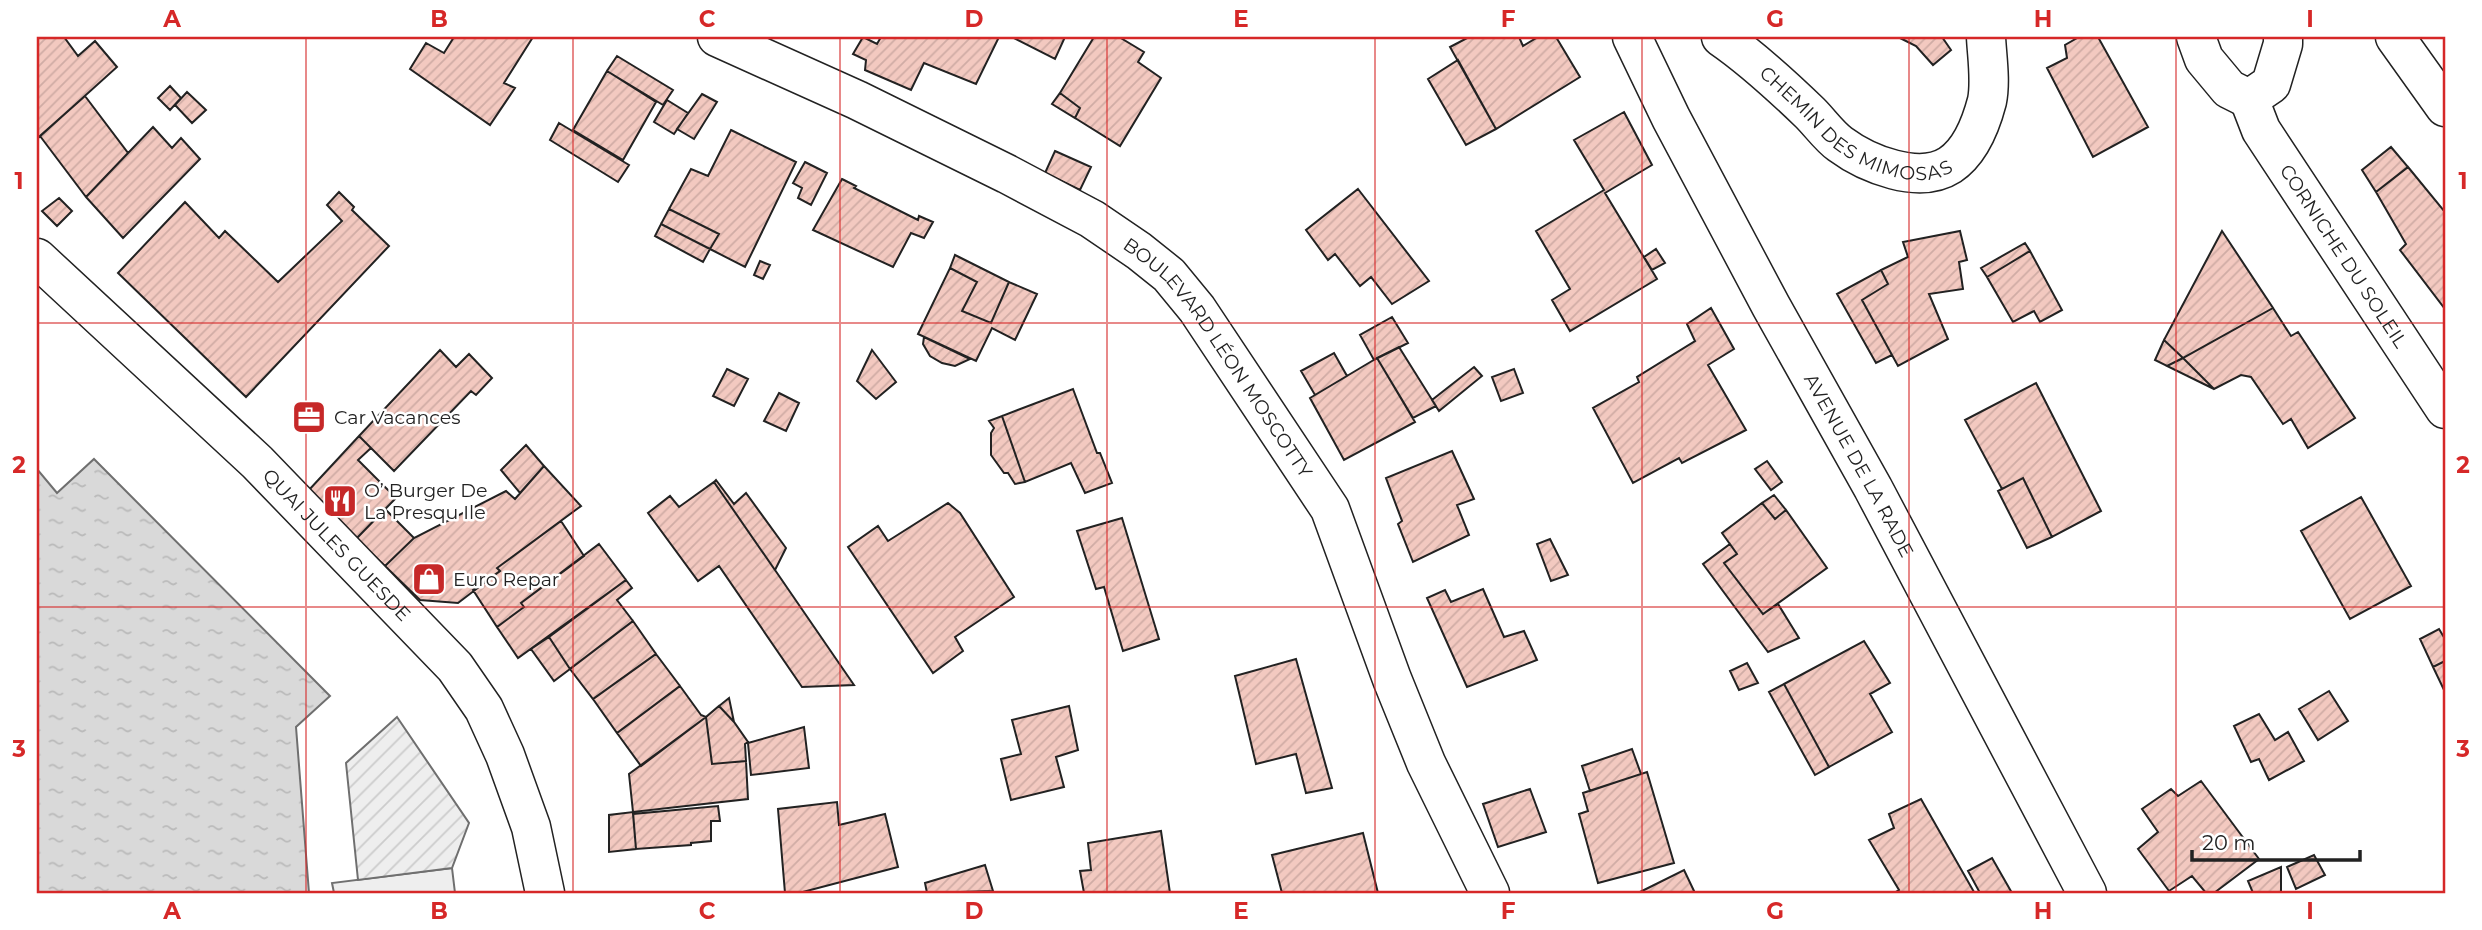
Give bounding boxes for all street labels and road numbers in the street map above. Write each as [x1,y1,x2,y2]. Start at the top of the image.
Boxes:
street label: CHEMIN DES MIMOSAS [1755,61,1956,185]
street label: CORNICHE DU SOLEIL [2275,160,2413,352]
street label: BOULEVARD LÉON MOSCOTTY [1119,232,1318,483]
street label: AVENUE DE LA RADE [1800,369,1919,561]
street label: QUAI JULES GUESDE [258,464,416,626]

